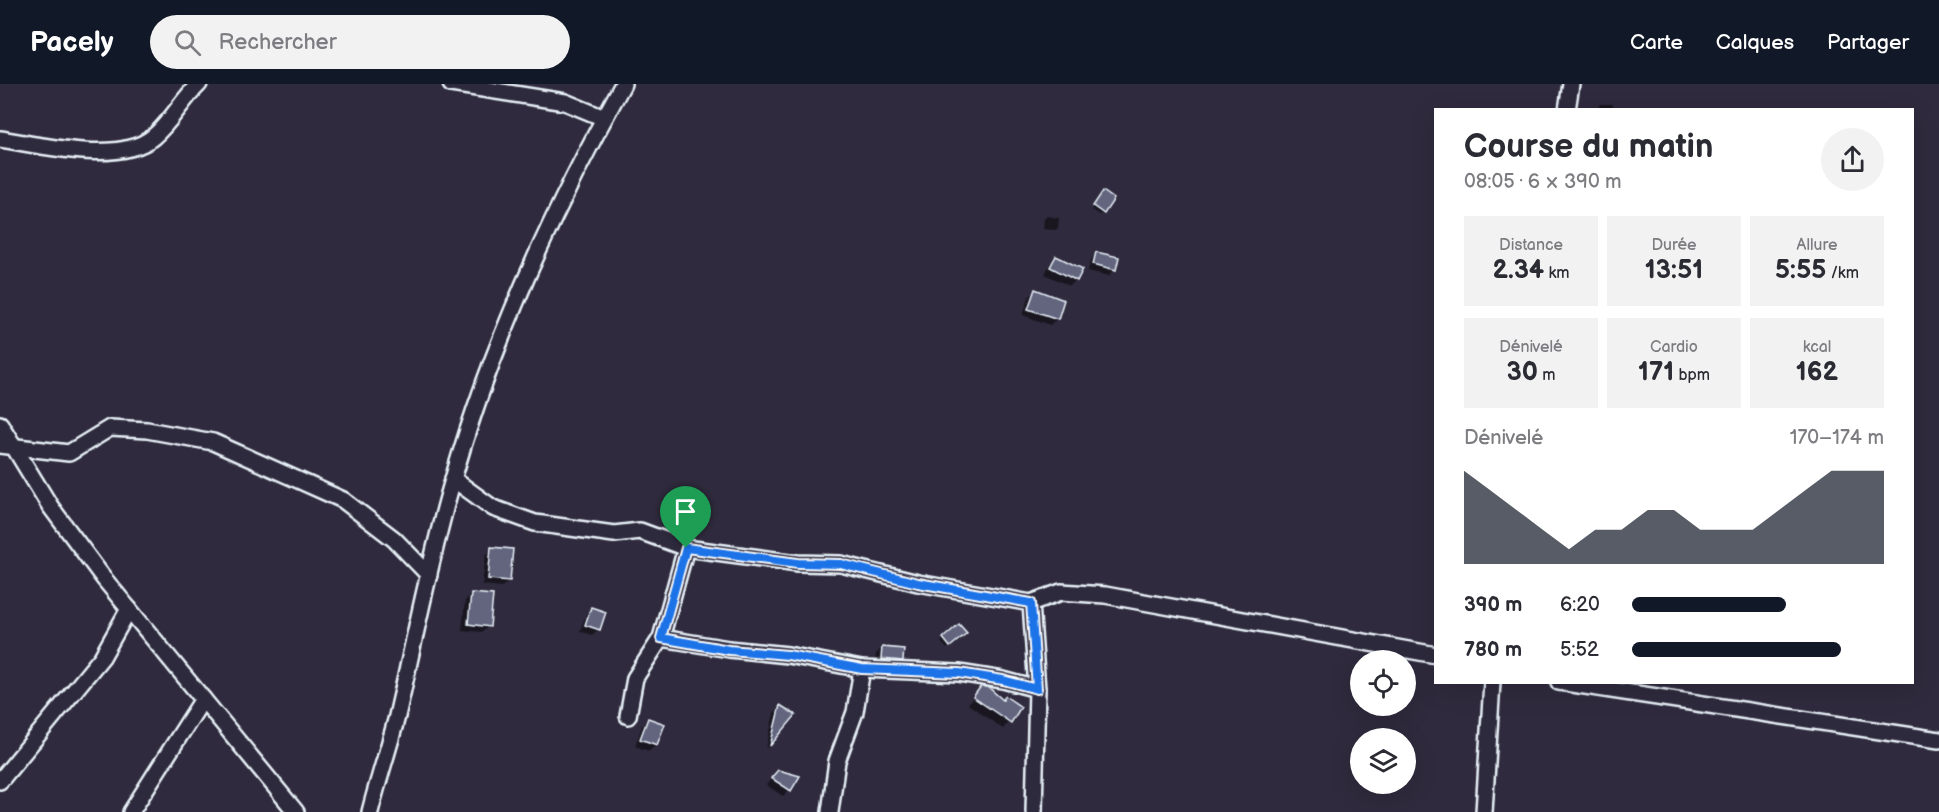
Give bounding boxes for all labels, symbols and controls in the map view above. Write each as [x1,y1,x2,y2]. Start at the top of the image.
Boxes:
search box [150,15,570,69]
text: Pacely [30,26,114,59]
icon: search [171,26,204,59]
text: Rechercher [219,29,337,56]
text: Carte [1630,30,1683,55]
text: Calques [1716,30,1794,55]
text: Partager [1827,30,1909,55]
text: Course du matin [1464,127,1713,167]
button: share [1821,128,1884,191]
text: 08:05 · 6 × 390 m [1464,170,1622,194]
text: Distance [1499,236,1563,255]
text: Durée [1651,236,1697,255]
text: Allure [1797,236,1837,255]
text: 2.34 [1492,255,1544,286]
text: 13:51 [1645,255,1703,286]
text: 5:55 [1775,255,1826,286]
text: km [1544,264,1570,283]
text: /km [1826,264,1859,283]
text: Dénivelé [1499,338,1563,357]
text: Cardio [1650,338,1698,357]
text: kcal [1803,338,1831,357]
text: 30 [1507,357,1538,388]
text: 171 [1638,357,1674,388]
text: 162 [1796,357,1838,388]
text: m [1538,366,1555,385]
text: bpm [1674,366,1710,385]
text: Dénivelé [1464,426,1543,450]
text: 170–174 m [1790,426,1884,450]
pin [660,486,711,548]
icon: arrive [669,495,702,528]
text: 390 m [1464,593,1522,617]
text: 6:20 [1560,593,1600,617]
text: 780 m [1464,638,1522,662]
text: 5:52 [1560,638,1599,662]
map controls [1350,650,1416,794]
button: locate [1350,650,1416,716]
button: layers [1350,728,1416,794]

